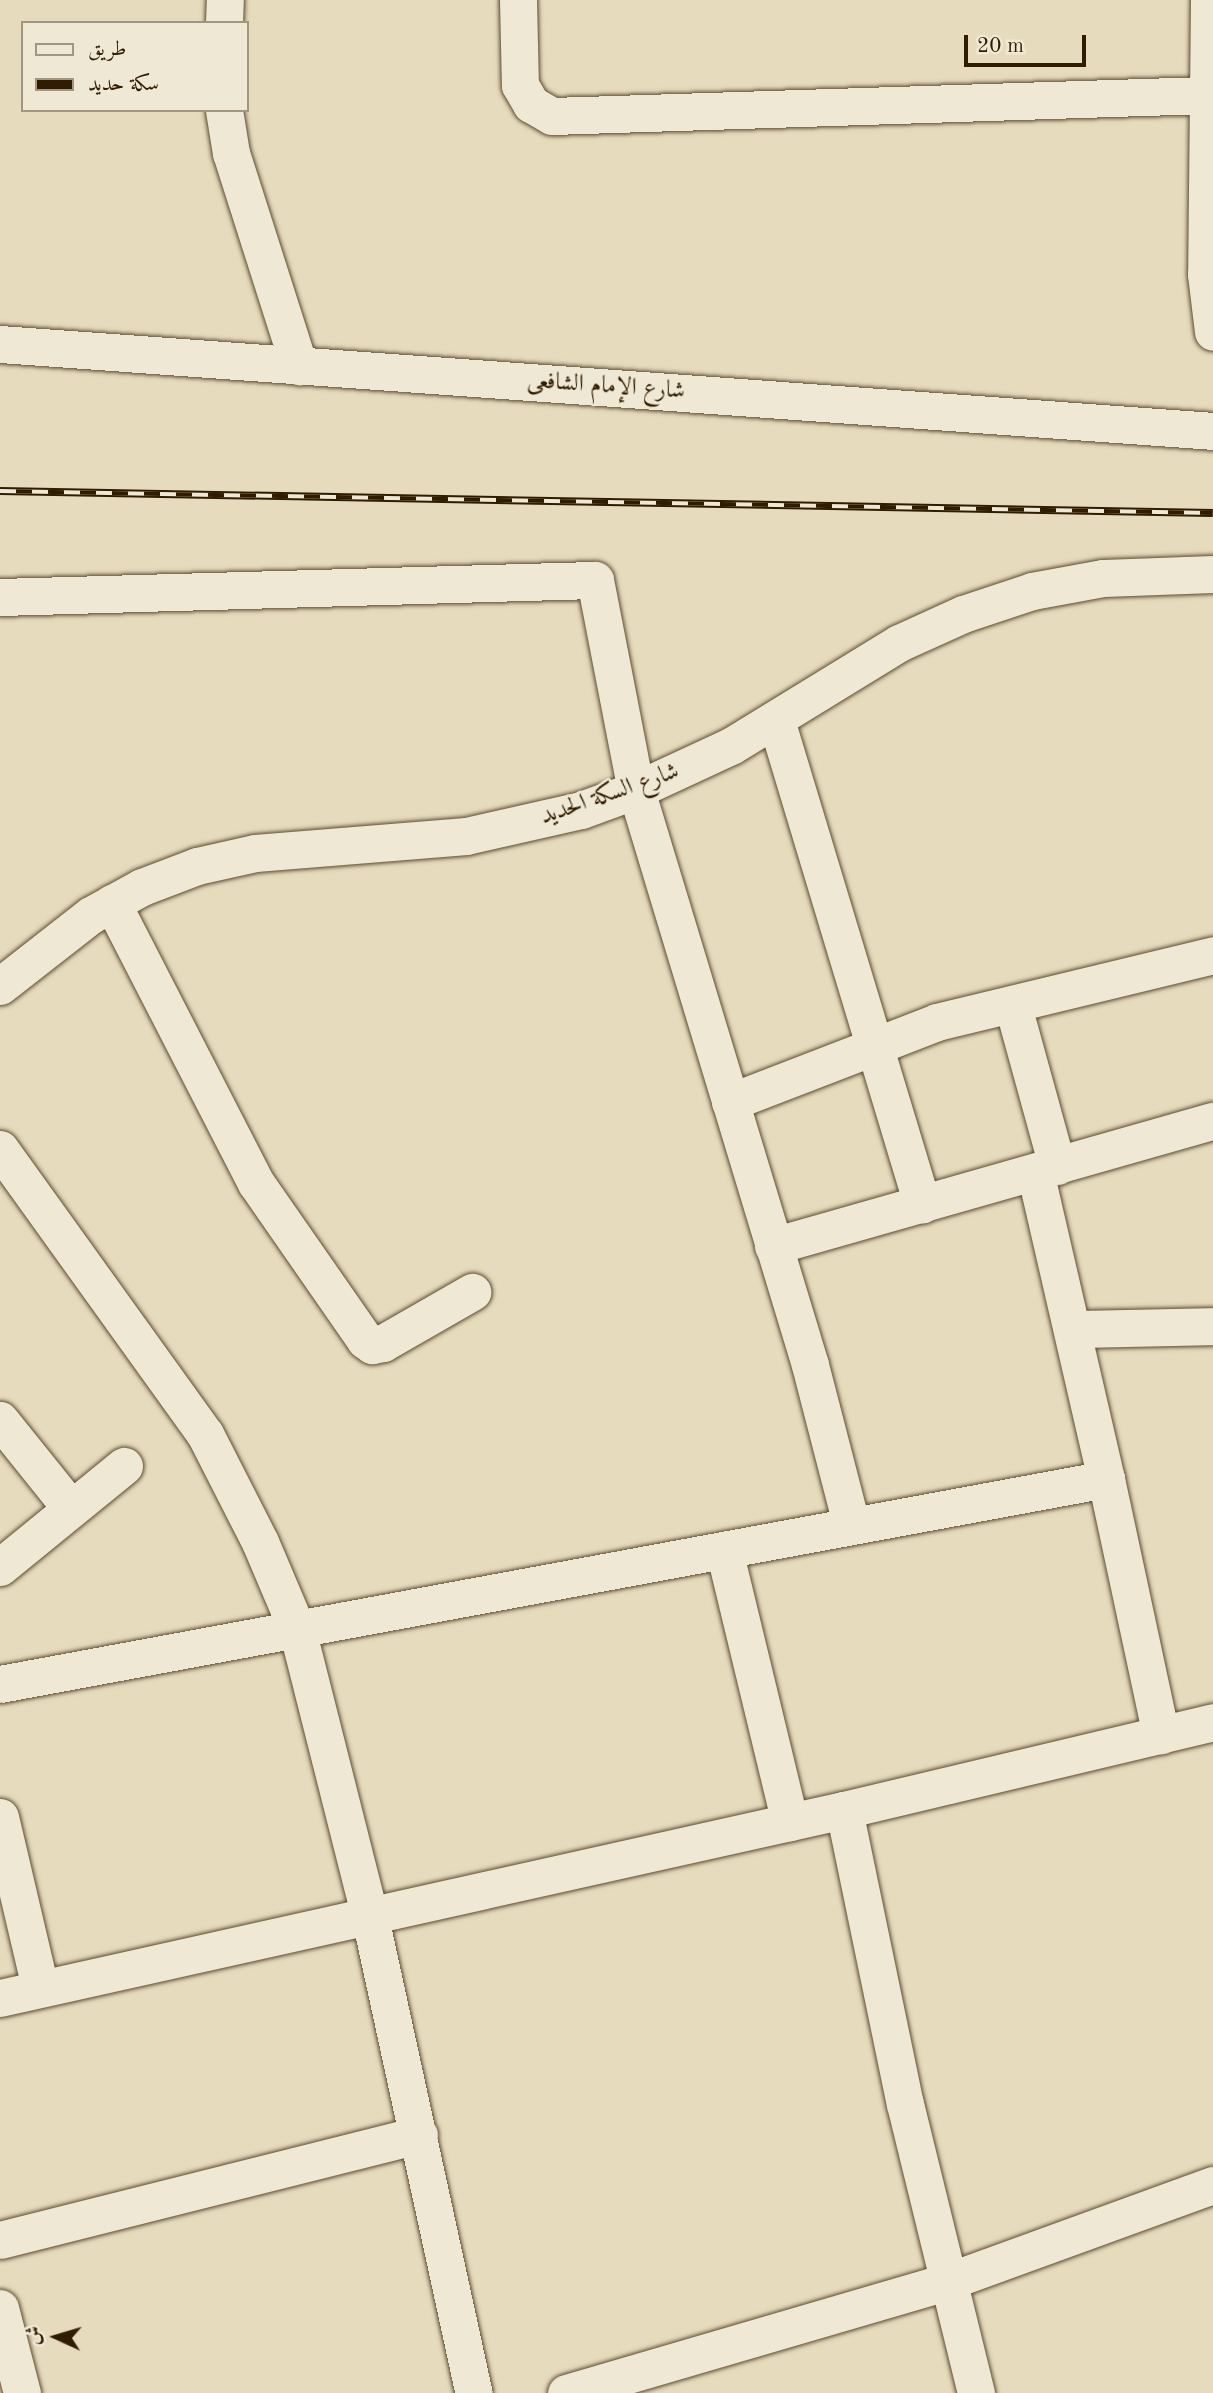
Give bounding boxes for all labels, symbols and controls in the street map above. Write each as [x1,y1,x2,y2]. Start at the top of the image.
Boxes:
legend [21,21,248,112]
scale bar [968,21,1090,65]
text: 20 m [977,36,1024,57]
text: طريق [88,39,126,60]
text: سكة حديد [88,74,159,95]
street label: شارع الإمام الشافعى [526,367,686,407]
street label: شارع السكة الحديد [537,758,683,832]
north arrow [21,2302,91,2372]
text: ش [24,2325,45,2346]

